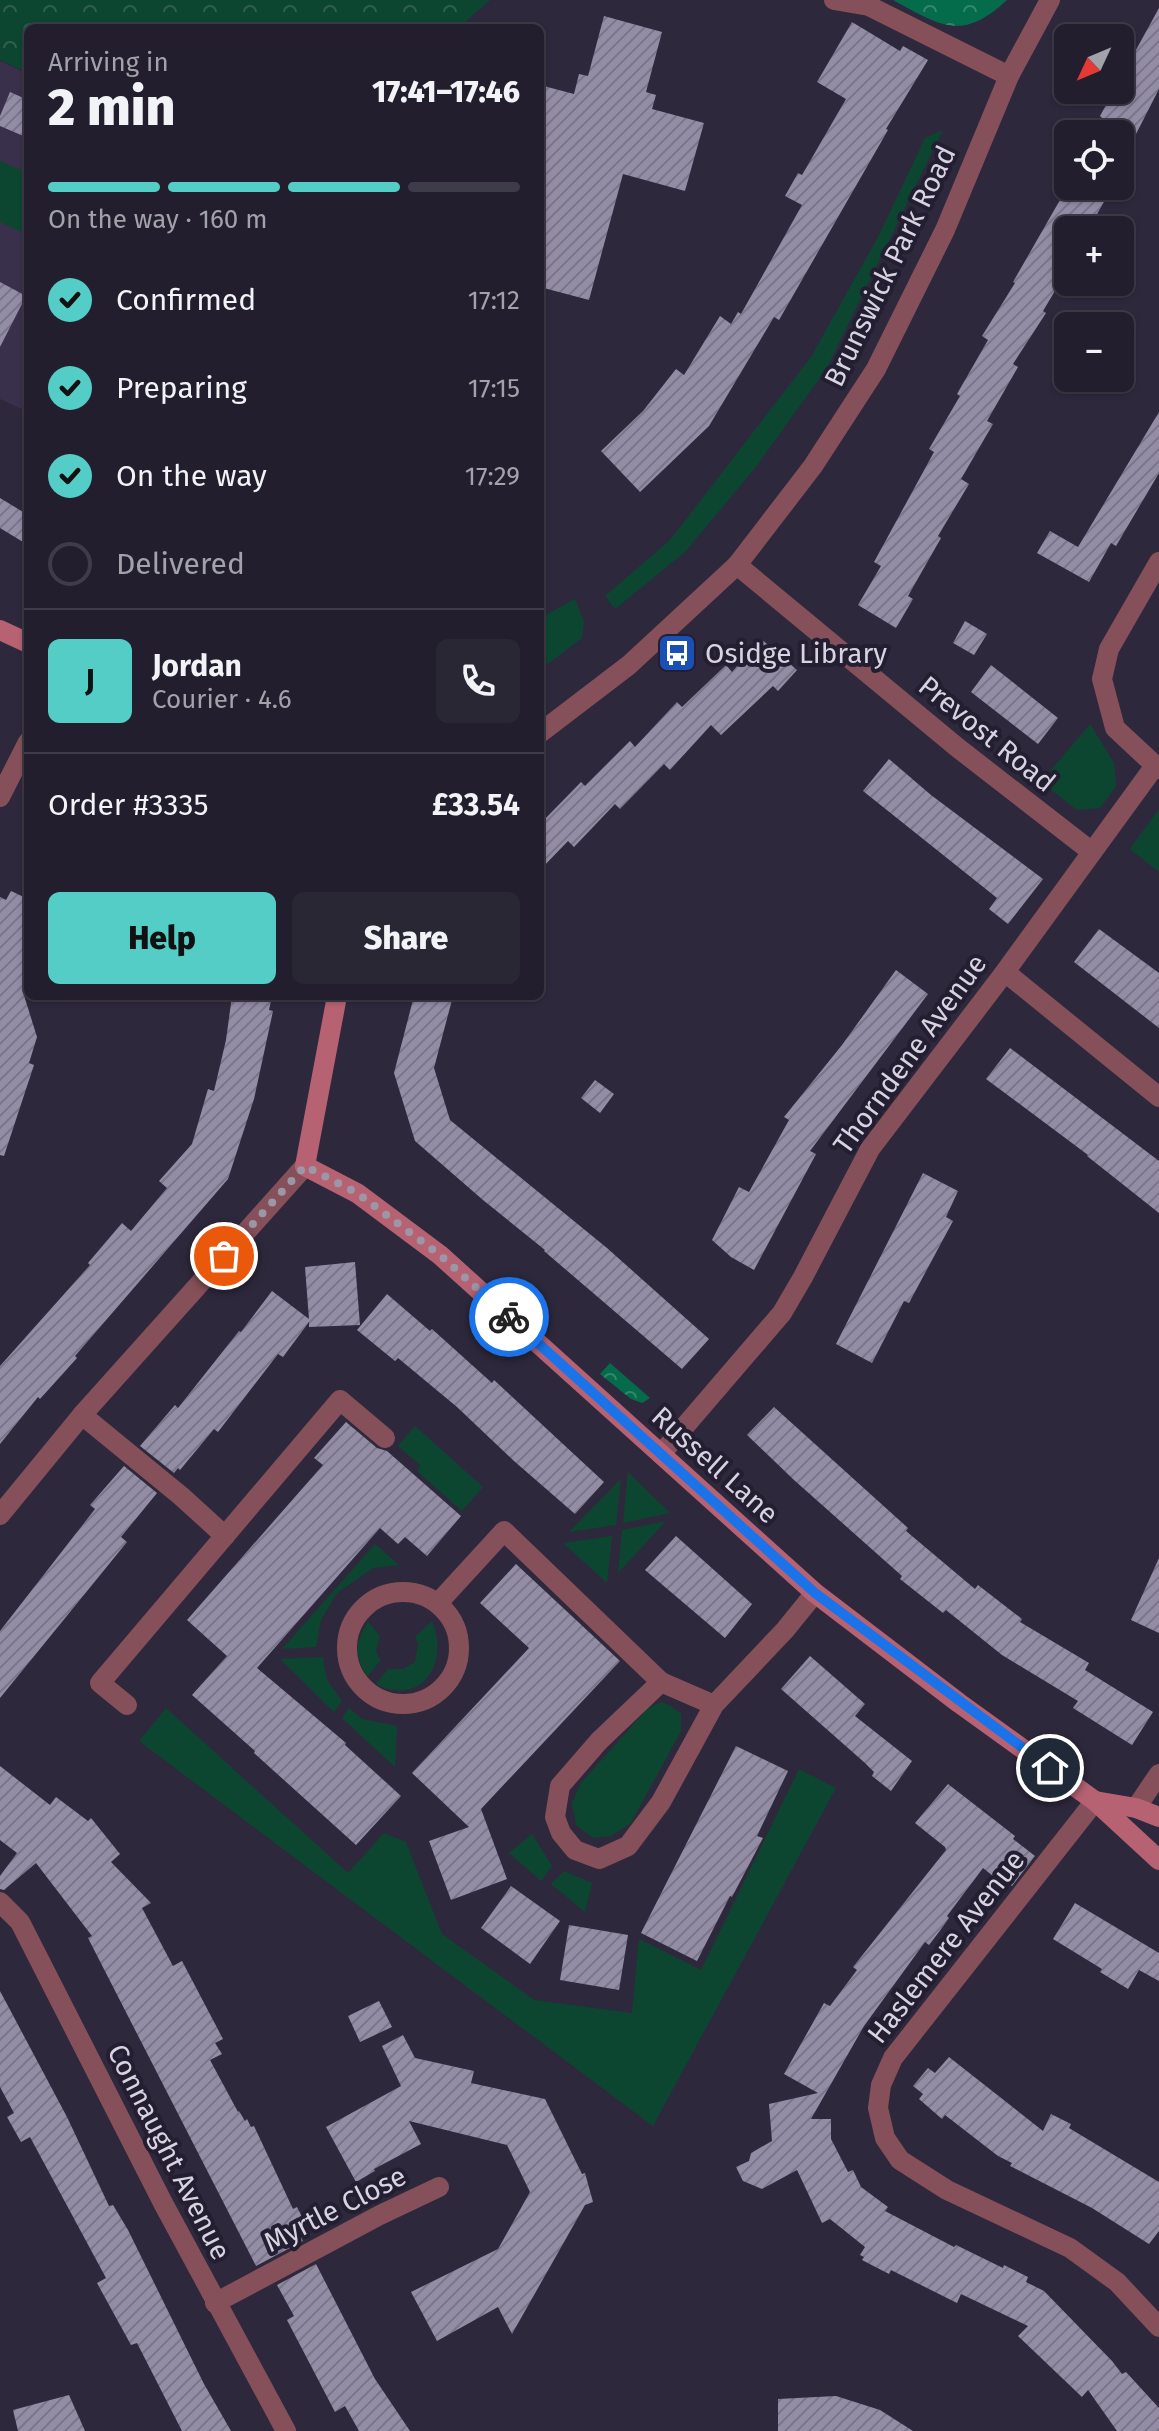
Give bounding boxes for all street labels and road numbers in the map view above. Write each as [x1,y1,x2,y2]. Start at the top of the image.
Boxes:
street label: Brunswick Park Road [817,140,963,392]
street label: Prevost Road [912,669,1062,799]
street label: Thorndene Avenue [827,948,993,1160]
street label: Russell Lane [645,1400,785,1530]
street label: Haslemere Avenue [861,1844,1031,2050]
street label: Connaught Avenue [100,2039,238,2265]
street label: Myrtle Close [258,2159,412,2259]

